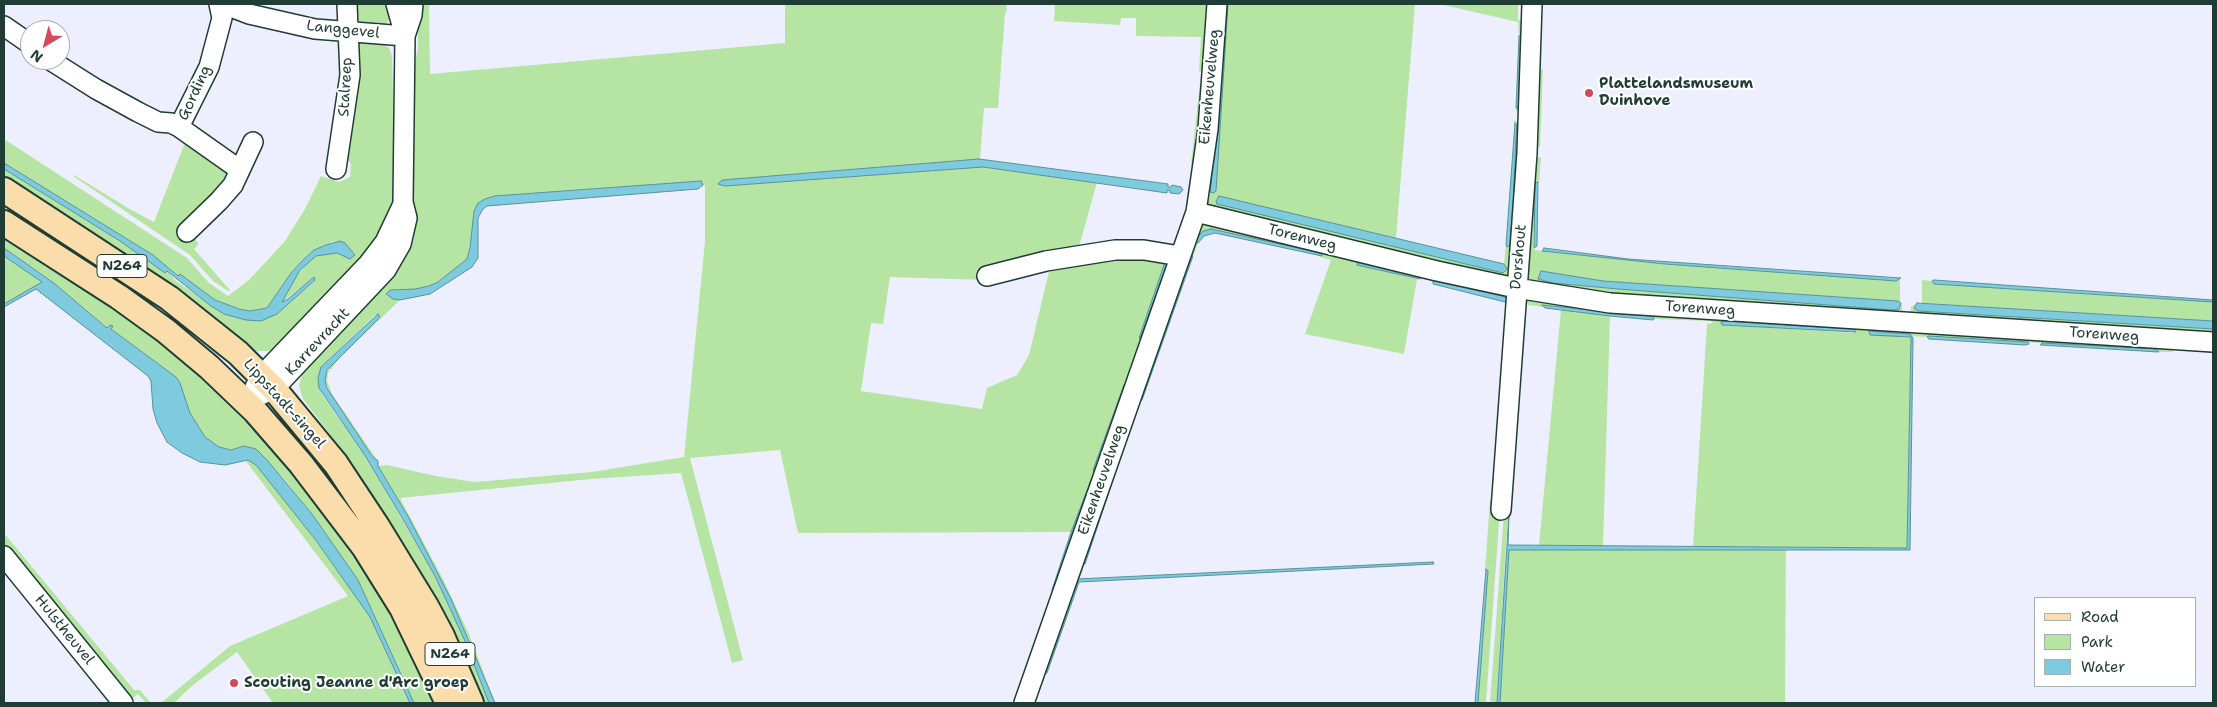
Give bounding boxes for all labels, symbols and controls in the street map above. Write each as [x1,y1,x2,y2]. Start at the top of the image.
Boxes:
street label: Langgevel [305,17,381,43]
north arrow [20,20,70,70]
street label: Eikenheuvelweg [1196,29,1224,145]
text: N [27,46,46,67]
street label: Stalreep [335,57,357,117]
street label: Gording [174,63,216,123]
place label: Plattelandsmuseum Duinhove [1599,75,1753,110]
marker: Plattelandsmuseum Duinhove [1583,87,1595,99]
street label: Torenweg [1266,221,1338,255]
street label: Dorshout [1507,223,1531,291]
road number: N264 [97,255,147,278]
street label: Torenweg [1664,298,1736,320]
street label: Karrevracht [282,304,354,380]
street label: Torenweg [2068,324,2140,346]
street label: Lippstadt-singel [239,355,329,453]
street label: Eikenheuvelweg [1075,422,1129,538]
street label: Hulstheuvel [30,591,98,669]
legend [2034,597,2197,687]
text: Road [2081,607,2119,627]
text: Park [2081,632,2113,652]
road number: N264 [425,642,475,666]
text: Water [2081,657,2125,677]
place label: Scouting Jeanne d'Arc groep [244,674,469,692]
marker: Scouting Jeanne d'Arc groep [228,677,240,689]

